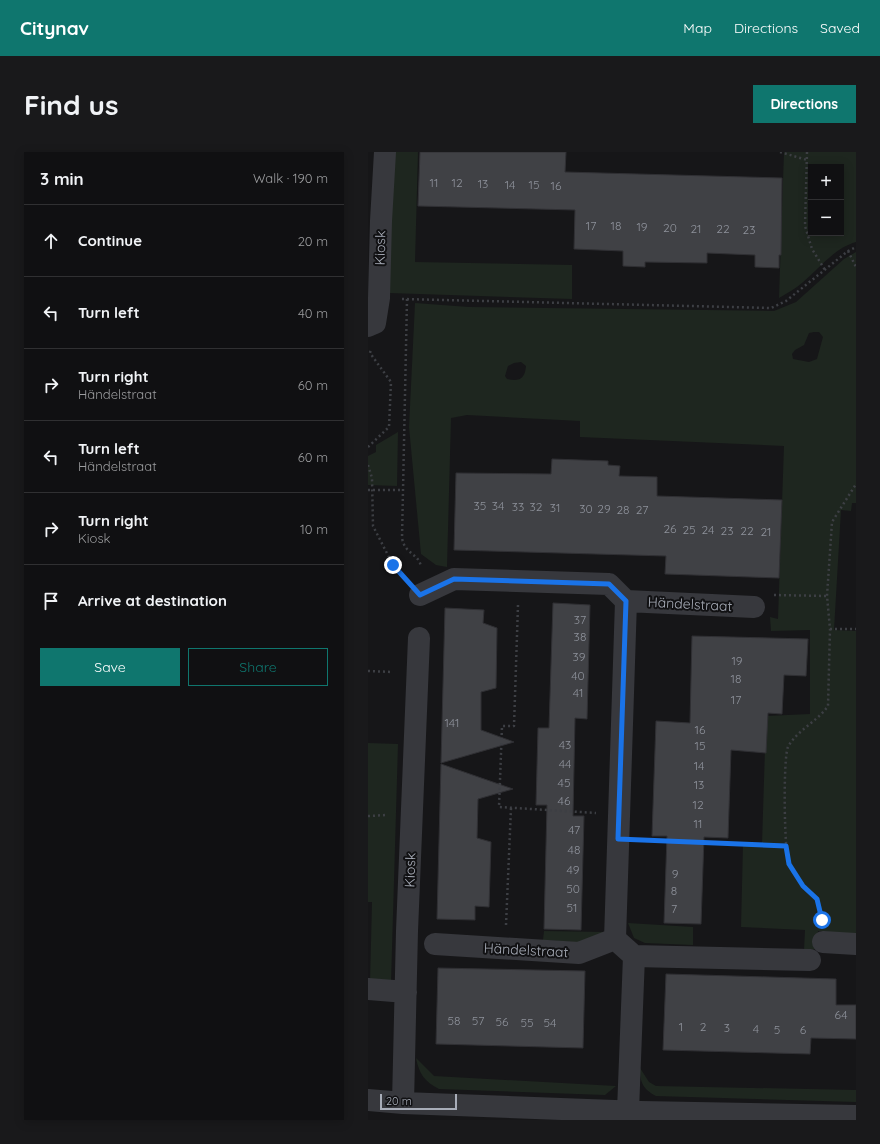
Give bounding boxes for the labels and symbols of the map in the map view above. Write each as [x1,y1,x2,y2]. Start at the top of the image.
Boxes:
house number: 11 [430,175,438,190]
house number: 12 [451,175,463,190]
house number: 13 [478,176,488,191]
house number: 14 [505,177,515,192]
house number: 15 [529,177,539,192]
house number: 16 [551,178,562,193]
house number: 17 [586,218,596,233]
house number: 18 [611,218,621,233]
house number: 19 [636,219,648,234]
house number: 20 [663,220,677,235]
house number: 21 [690,221,702,236]
house number: 22 [716,221,730,236]
house number: 23 [743,222,755,237]
street label: Kiosk [371,230,389,266]
house number: 35 [474,498,486,513]
house number: 34 [492,498,504,513]
house number: 33 [512,499,524,514]
house number: 32 [530,499,543,514]
house number: 31 [550,500,560,515]
house number: 30 [579,501,593,516]
house number: 29 [597,501,611,516]
house number: 28 [616,502,630,517]
house number: 27 [636,502,648,517]
house number: 26 [663,521,677,536]
house number: 25 [682,522,696,537]
house number: 24 [702,522,714,537]
house number: 23 [721,523,733,538]
house number: 22 [740,523,754,538]
house number: 21 [760,524,772,539]
route end [384,556,402,574]
street label: Händelstraat [647,593,733,615]
house number: 37 [574,612,586,627]
house number: 38 [574,629,586,644]
house number: 39 [573,649,586,664]
house number: 19 [731,653,743,668]
house number: 40 [571,668,585,683]
house number: 18 [731,671,741,686]
house number: 41 [573,685,583,700]
house number: 17 [731,692,741,707]
house number: 141 [445,715,459,730]
house number: 16 [695,722,706,737]
house number: 43 [559,737,571,752]
house number: 15 [695,738,705,753]
house number: 44 [559,756,571,771]
house number: 14 [694,758,704,773]
house number: 45 [558,775,570,790]
house number: 13 [694,777,704,792]
house number: 46 [558,793,571,808]
house number: 12 [692,797,704,812]
house number: 11 [694,816,702,831]
house number: 47 [568,822,580,837]
house number: 48 [568,842,580,857]
street label: Kiosk [400,852,420,888]
house number: 49 [567,862,580,877]
house number: 9 [672,866,679,881]
house number: 50 [566,881,580,896]
house number: 8 [671,883,677,898]
house number: 51 [567,900,577,915]
house number: 7 [671,901,677,916]
route start [813,911,831,929]
street label: Händelstraat [483,939,569,961]
house number: 64 [835,1007,847,1022]
house number: 58 [447,1013,461,1028]
house number: 57 [472,1013,484,1028]
house number: 56 [496,1014,509,1029]
house number: 55 [520,1015,534,1030]
house number: 54 [544,1015,556,1030]
house number: 1 [679,1019,683,1034]
house number: 2 [700,1019,707,1034]
house number: 3 [724,1020,730,1035]
house number: 4 [753,1021,759,1036]
house number: 5 [774,1022,780,1037]
house number: 6 [800,1022,807,1037]
scale bar [380,1092,457,1111]

